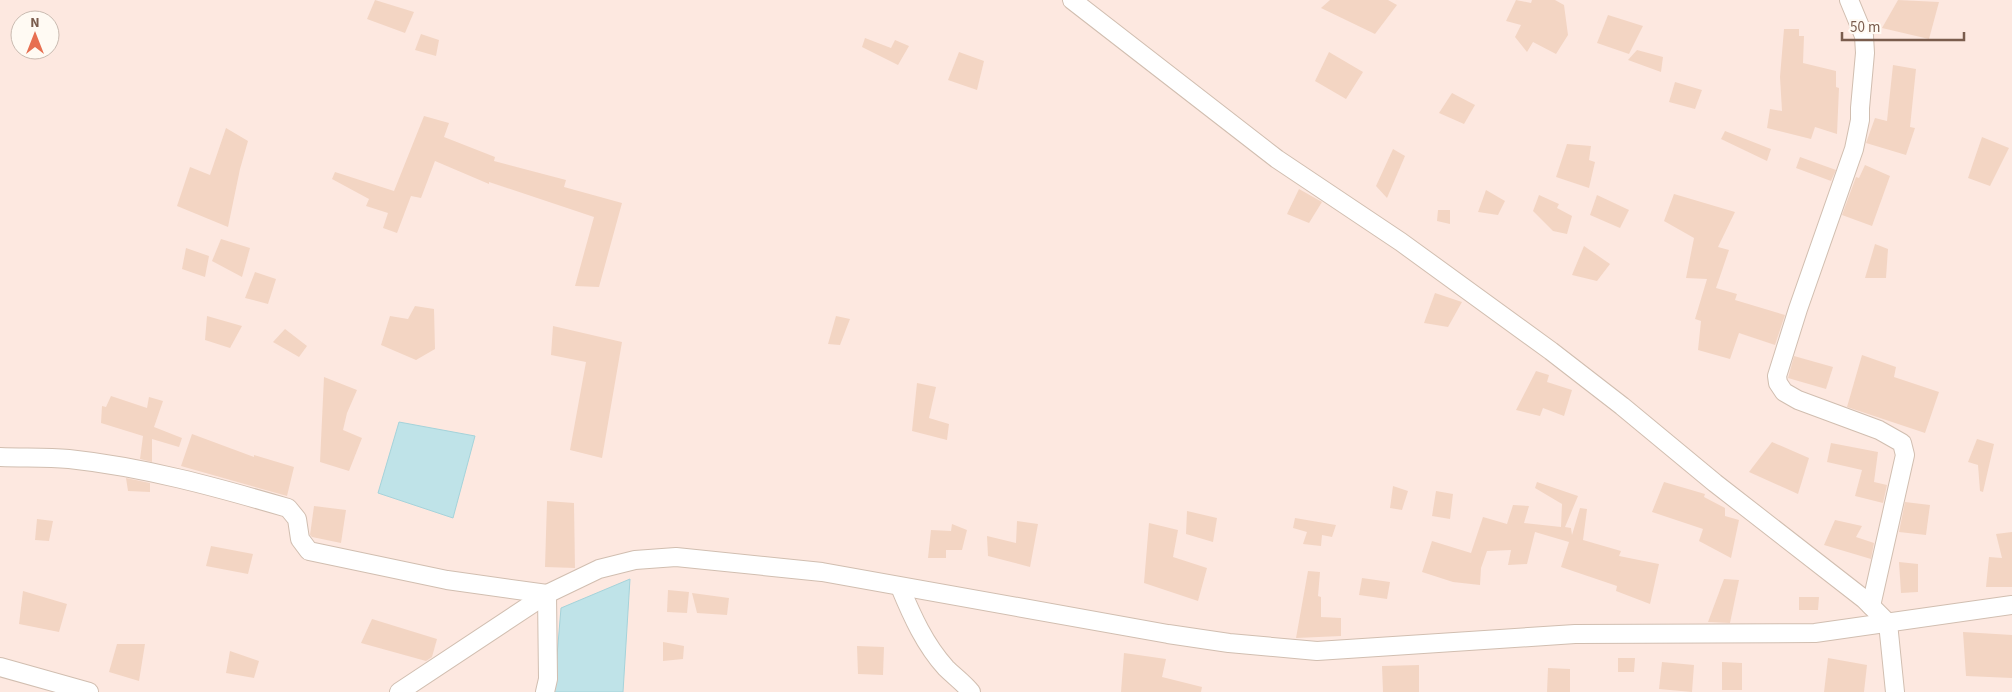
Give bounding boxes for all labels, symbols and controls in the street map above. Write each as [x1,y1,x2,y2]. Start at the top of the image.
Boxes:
north arrow [10,10,60,60]
scale bar [1842,10,1964,42]
text: N [30,13,40,33]
text: 50 m [1850,17,1880,38]

